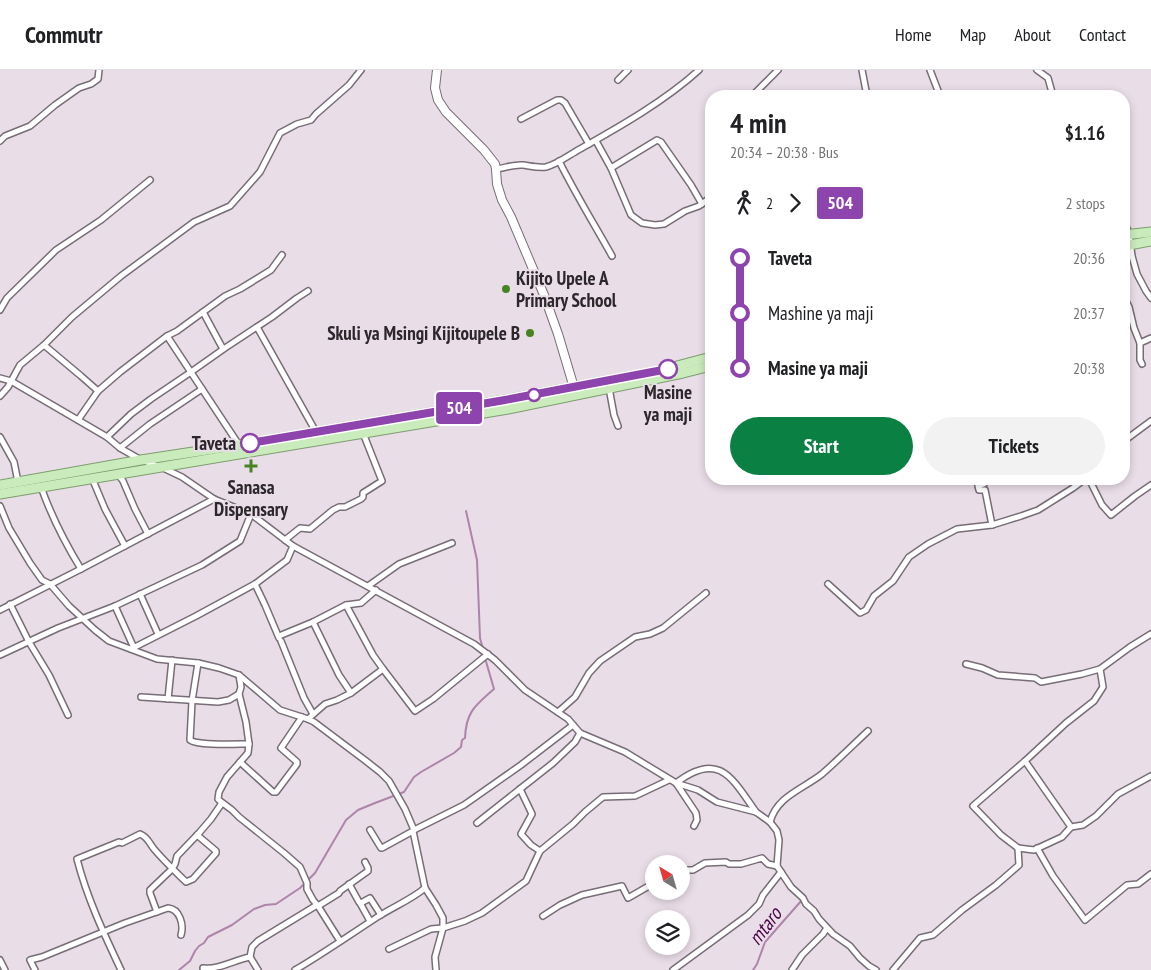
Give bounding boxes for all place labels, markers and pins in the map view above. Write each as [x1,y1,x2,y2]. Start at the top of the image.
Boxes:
place label: Kijito Upele A Primary School [516,266,617,312]
marker: Kijito Upele A Primary School [500,283,512,295]
place label: Skuli ya Msingi Kijitoupele B [327,321,520,345]
marker: Skuli ya Msingi Kijitoupele B [524,327,536,339]
marker: Masine ya maji [658,359,678,379]
place label: Masine ya maji [643,380,692,426]
unlabelled marker [527,388,541,402]
place label: Taveta [192,431,236,455]
marker: Taveta [240,433,260,453]
marker: Sanasa Dispensary [244,459,258,473]
place label: Sanasa Dispensary [214,475,288,521]

